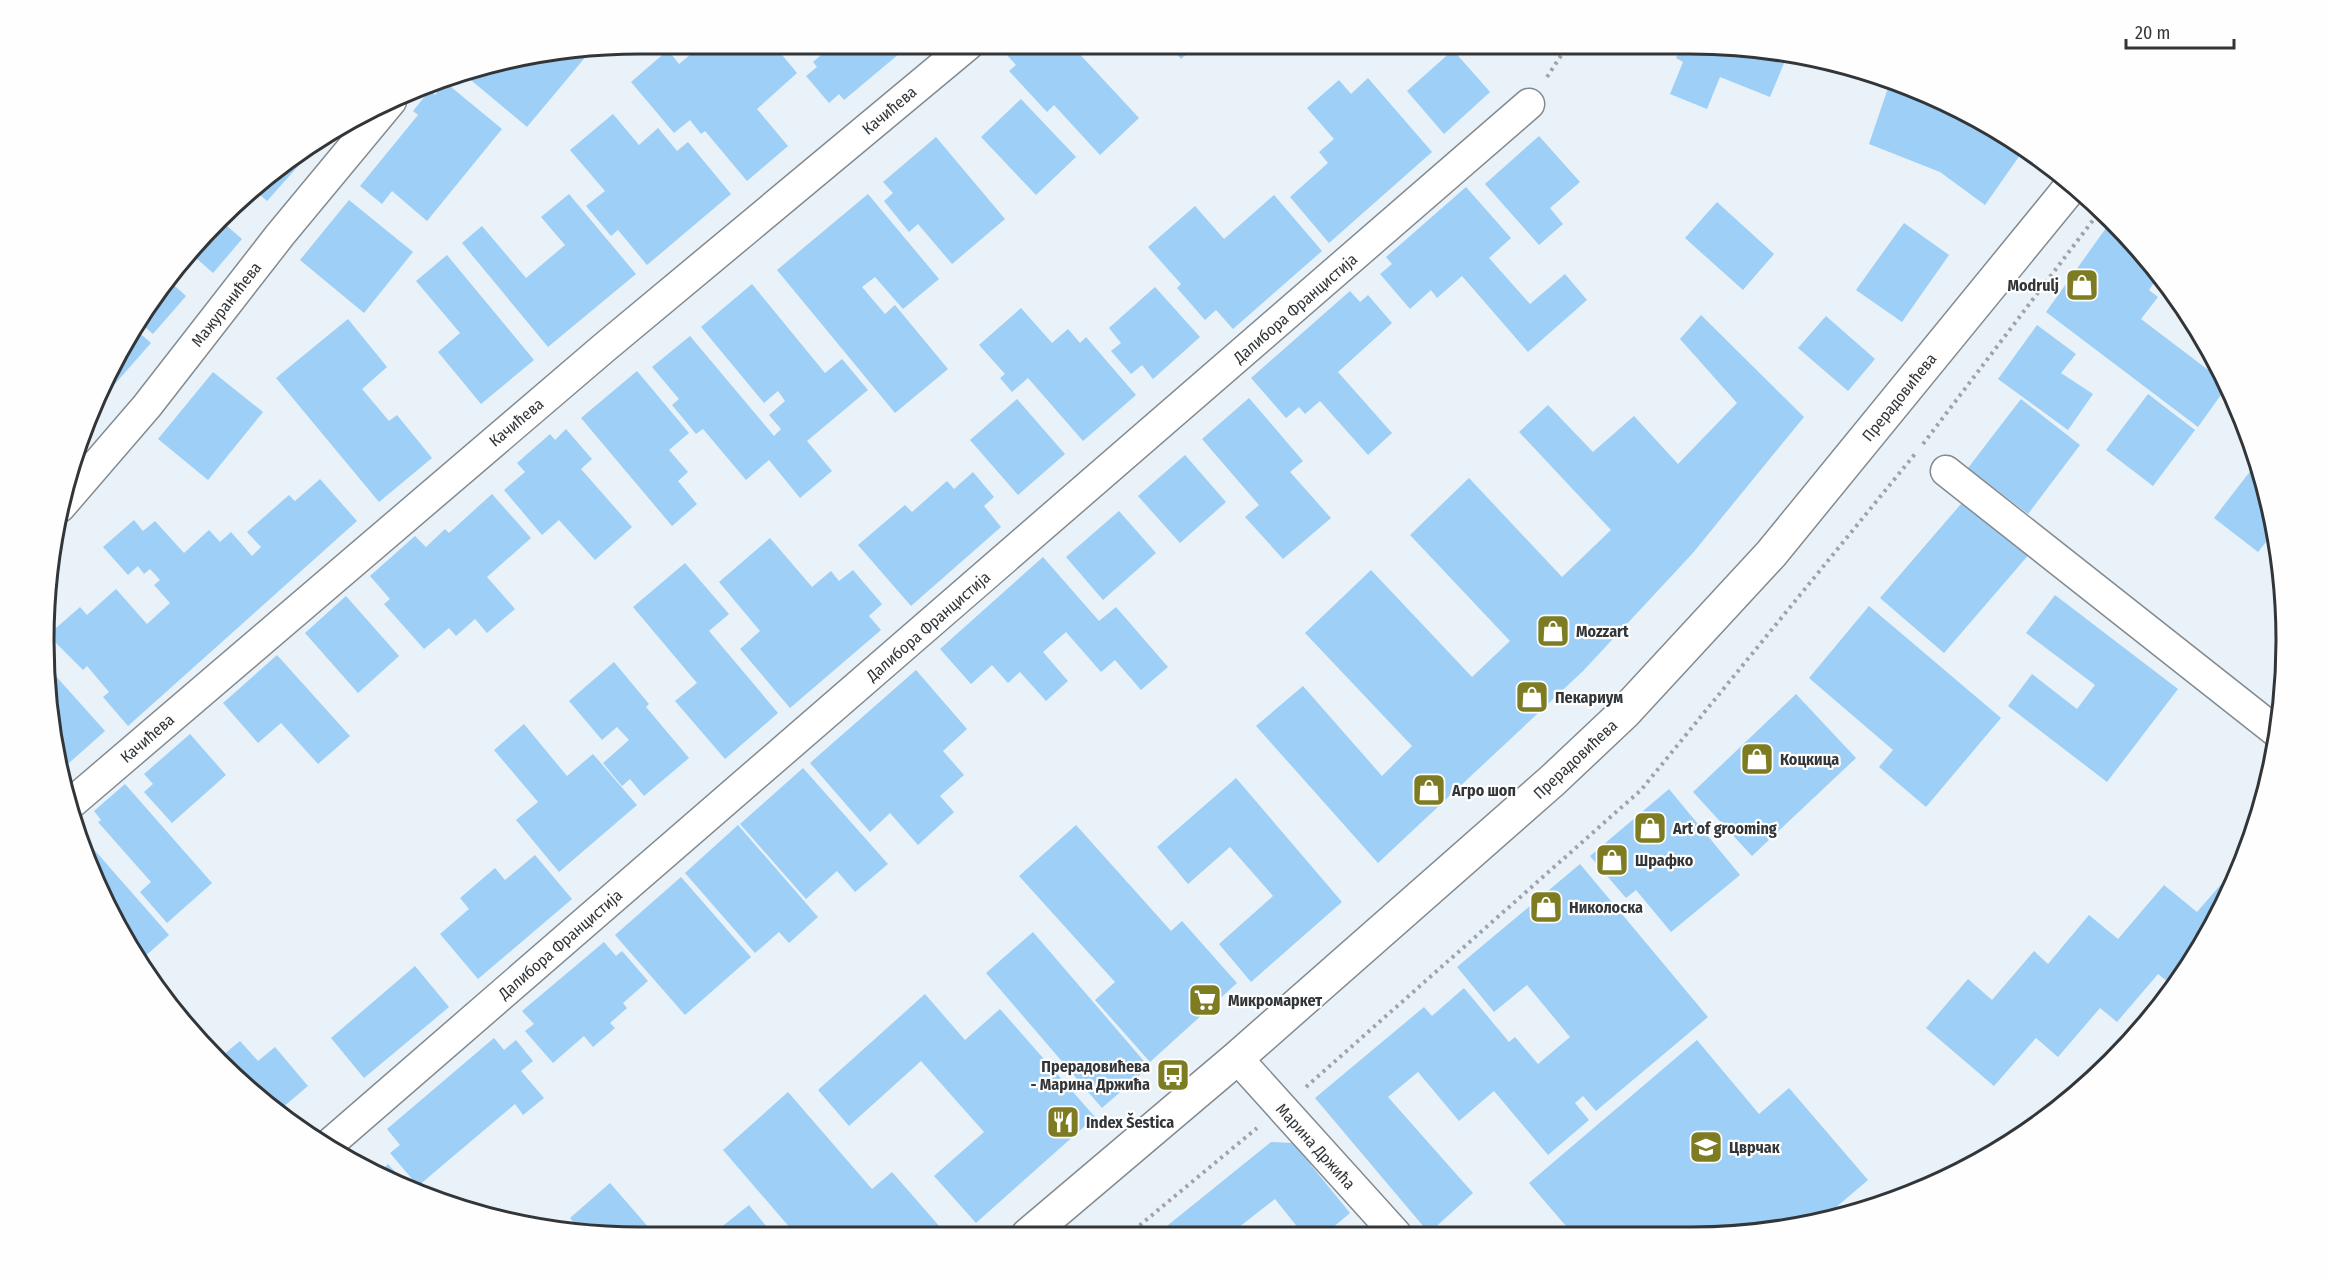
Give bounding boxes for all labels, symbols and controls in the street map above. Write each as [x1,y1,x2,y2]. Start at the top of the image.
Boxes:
scale bar [2126,12,2234,50]
text: 20 m [2135,22,2170,44]
street label: Качићева [858,82,920,139]
street label: Далибора Францистија [1229,249,1361,368]
street label: Мажуранићева [187,258,265,350]
shop icon: Modrulj [2064,267,2100,303]
place label: Modrulj [2008,276,2059,295]
street label: Прерадовићева [1858,349,1941,445]
street label: Качићева [485,394,547,451]
street label: Далибора Францистија [862,567,994,686]
shop icon: Mozzart [1535,613,1571,649]
place label: Mozzart [1576,622,1629,641]
shop icon: Пекариум [1514,679,1550,715]
place label: Пекариум [1555,688,1623,707]
street label: Качићева [117,710,178,767]
street label: Прерадовићева [1530,716,1621,803]
shop icon: Коцкица [1739,741,1775,777]
place label: Коцкица [1780,750,1839,769]
shop icon: Агро шоп [1411,772,1447,808]
place label: Агро шоп [1451,781,1516,800]
shop icon: Art of grooming [1632,810,1668,846]
place label: Art of grooming [1672,819,1777,838]
shop icon: Шрафко [1594,842,1630,878]
place label: Шрафко [1635,851,1694,870]
street label: Далибора Францистија [494,885,626,1004]
shop icon: Николоска [1528,889,1564,925]
place label: Николоска [1569,898,1643,917]
supermarket icon: Микромаркет [1187,982,1223,1018]
place label: Микромаркет [1228,991,1322,1010]
place label: Прерадовићева - Марина Држића [1030,1057,1150,1094]
bus stop icon: Прерадовићева - Марина Држића [1155,1057,1191,1093]
street label: Марина Држића [1272,1100,1359,1193]
restaurant icon: Index Šestica [1045,1104,1081,1140]
place label: Index Šestica [1086,1112,1174,1132]
school or university icon: Цврчак [1688,1129,1724,1165]
place label: Цврчак [1729,1138,1781,1157]

